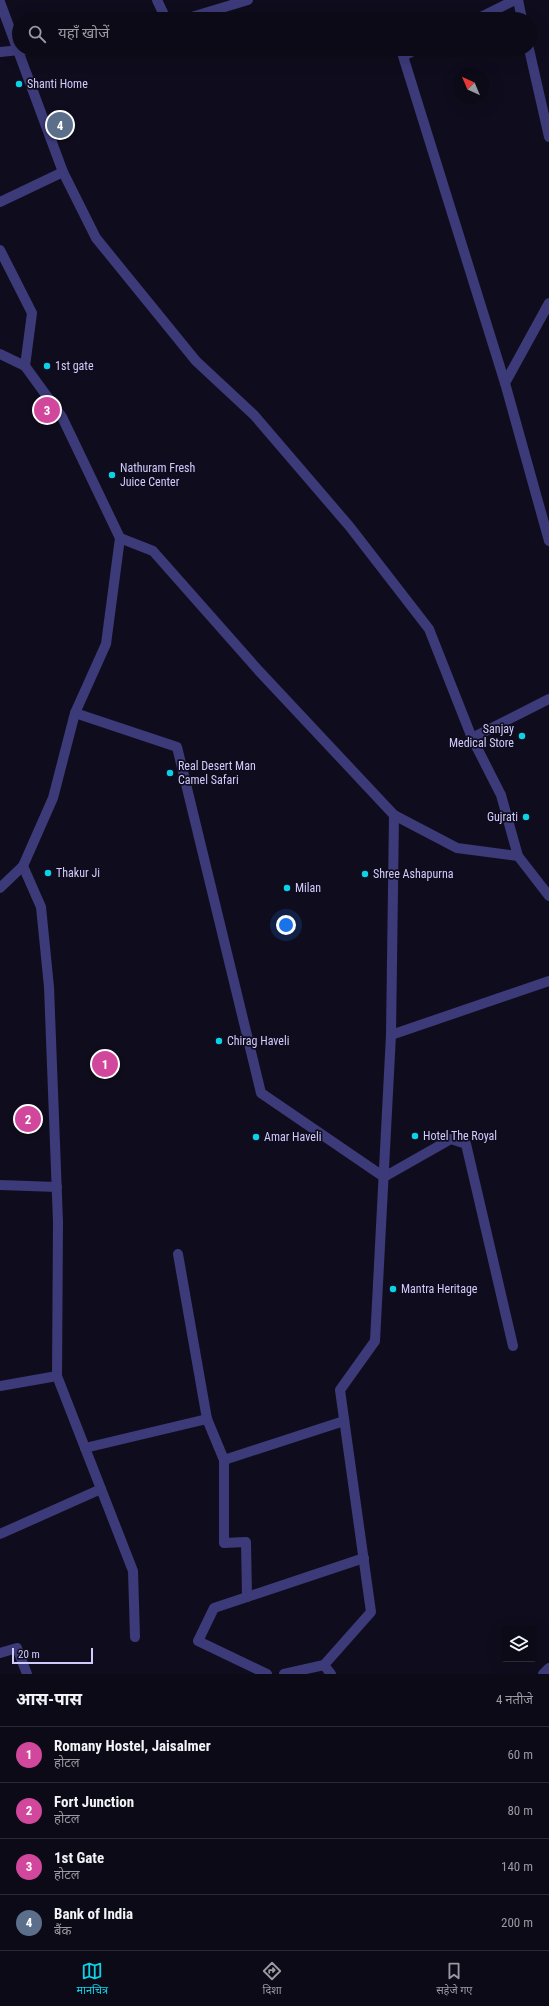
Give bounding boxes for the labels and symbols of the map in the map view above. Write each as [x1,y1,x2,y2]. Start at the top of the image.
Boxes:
north arrow [453,68,489,104]
place label: Shanti Home [27,77,88,91]
marker: Shanti Home [14,79,24,89]
pin: 4 [47,110,73,140]
place label: 1st gate [55,359,94,373]
marker: 1st gate [42,361,52,371]
pin: 3 [34,395,60,425]
place label: Nathuram Fresh Juice Center [120,461,196,489]
marker: Nathuram Fresh Juice Center [107,470,117,480]
place label: Sanjay Medical Store [449,722,514,750]
marker: Sanjay Medical Store [517,731,527,741]
place label: Real Desert Man Camel Safari [178,759,256,787]
marker: Real Desert Man Camel Safari [165,768,175,778]
place label: Gujrati [487,810,518,824]
marker: Gujrati [521,812,531,822]
place label: Thakur Ji [56,866,100,880]
place label: Shree Ashapurna [373,867,454,881]
marker: Thakur Ji [43,868,53,878]
marker: Shree Ashapurna [360,869,370,879]
place label: Milan [295,881,321,895]
marker: Milan [282,883,292,893]
your location [276,915,296,935]
place label: Chirag Haveli [227,1034,289,1048]
marker: Chirag Haveli [214,1036,224,1046]
pin: 1 [92,1049,118,1079]
pin: 2 [15,1104,41,1134]
place label: Hotel The Royal [423,1129,497,1143]
place label: Amar Haveli [264,1130,321,1144]
marker: Hotel The Royal [410,1131,420,1141]
marker: Amar Haveli [251,1132,261,1142]
place label: Mantra Heritage [401,1282,478,1296]
marker: Mantra Heritage [388,1284,398,1294]
scale bar [12,1646,93,1665]

